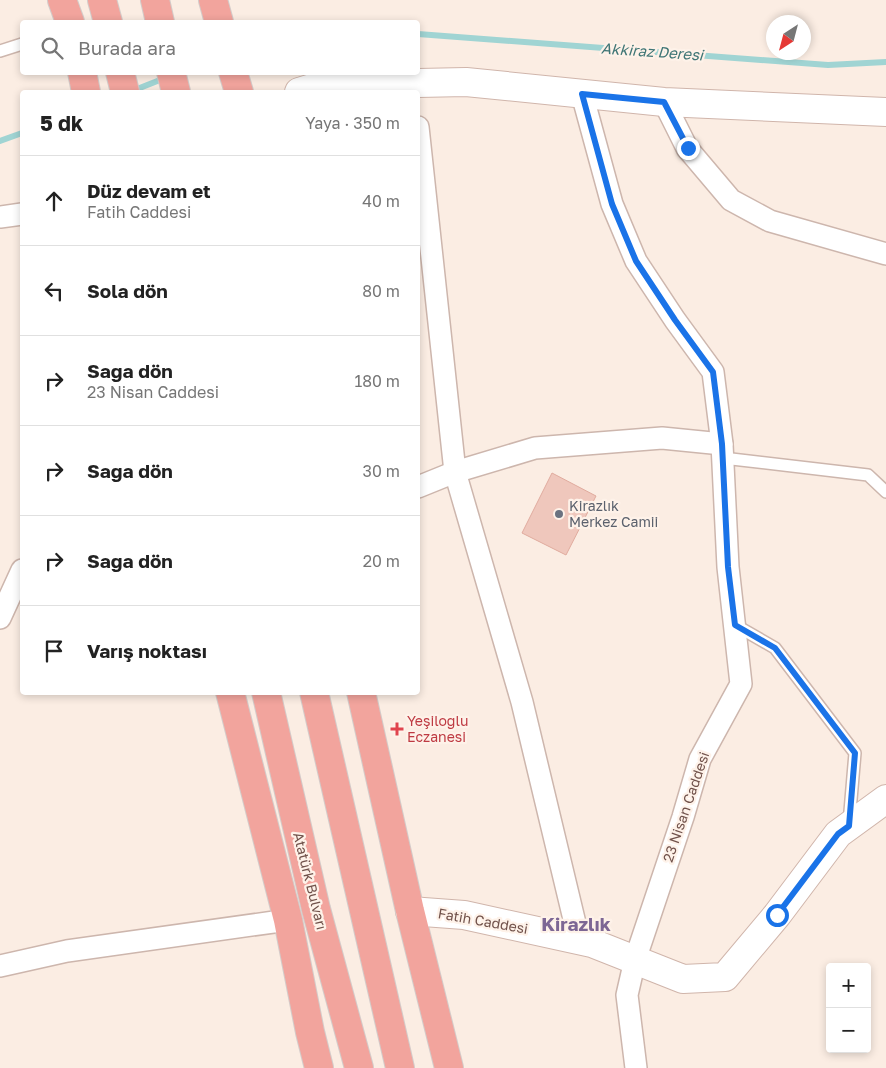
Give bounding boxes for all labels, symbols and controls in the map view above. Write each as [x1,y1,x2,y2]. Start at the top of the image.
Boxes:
north arrow [766,15,811,60]
search box [20,20,420,75]
icon: search [38,34,66,62]
text: Burada ara [78,36,176,59]
water label: Akkiraz Deresi [600,38,706,64]
text: 5 dk [40,110,83,136]
text: Yaya · 350 m [305,113,400,133]
route end [677,137,700,160]
text: Düz devam et [87,179,211,202]
icon: ahead [40,187,68,215]
text: 40 m [362,191,400,211]
text: Fatih Caddesi [87,202,191,222]
icon: left [40,277,68,305]
text: Sola dön [87,279,168,302]
text: 80 m [362,281,400,301]
text: Sağa dön [87,359,173,382]
icon: right [40,367,68,395]
text: 180 m [354,371,400,391]
text: 23 Nisan Caddesi [87,382,219,402]
icon: right [40,457,68,485]
text: Sağa dön [87,459,173,482]
text: 30 m [363,461,400,481]
place label: Kirazlık Merkez Camii [569,497,658,530]
marker: Kirazlık Merkez Camii [553,508,565,520]
icon: right [40,547,68,575]
text: Sağa dön [87,549,173,572]
text: 20 m [363,551,400,571]
icon: arrive [40,637,68,665]
text: Varış noktası [87,639,207,662]
place label: Yeşiloğlu Eczanesi [407,712,468,745]
marker: Yeşiloğlu Eczanesi [391,723,403,735]
street label: 23 Nisan Caddesi [659,749,712,864]
street label: Atatürk Bulvarı [290,830,331,931]
street label: Fatih Caddesi [437,904,529,937]
route start [766,904,789,927]
district label: Kirazlık [541,912,611,935]
map controls [826,963,871,1053]
button: + [826,963,871,1008]
button: − [826,1008,871,1053]

